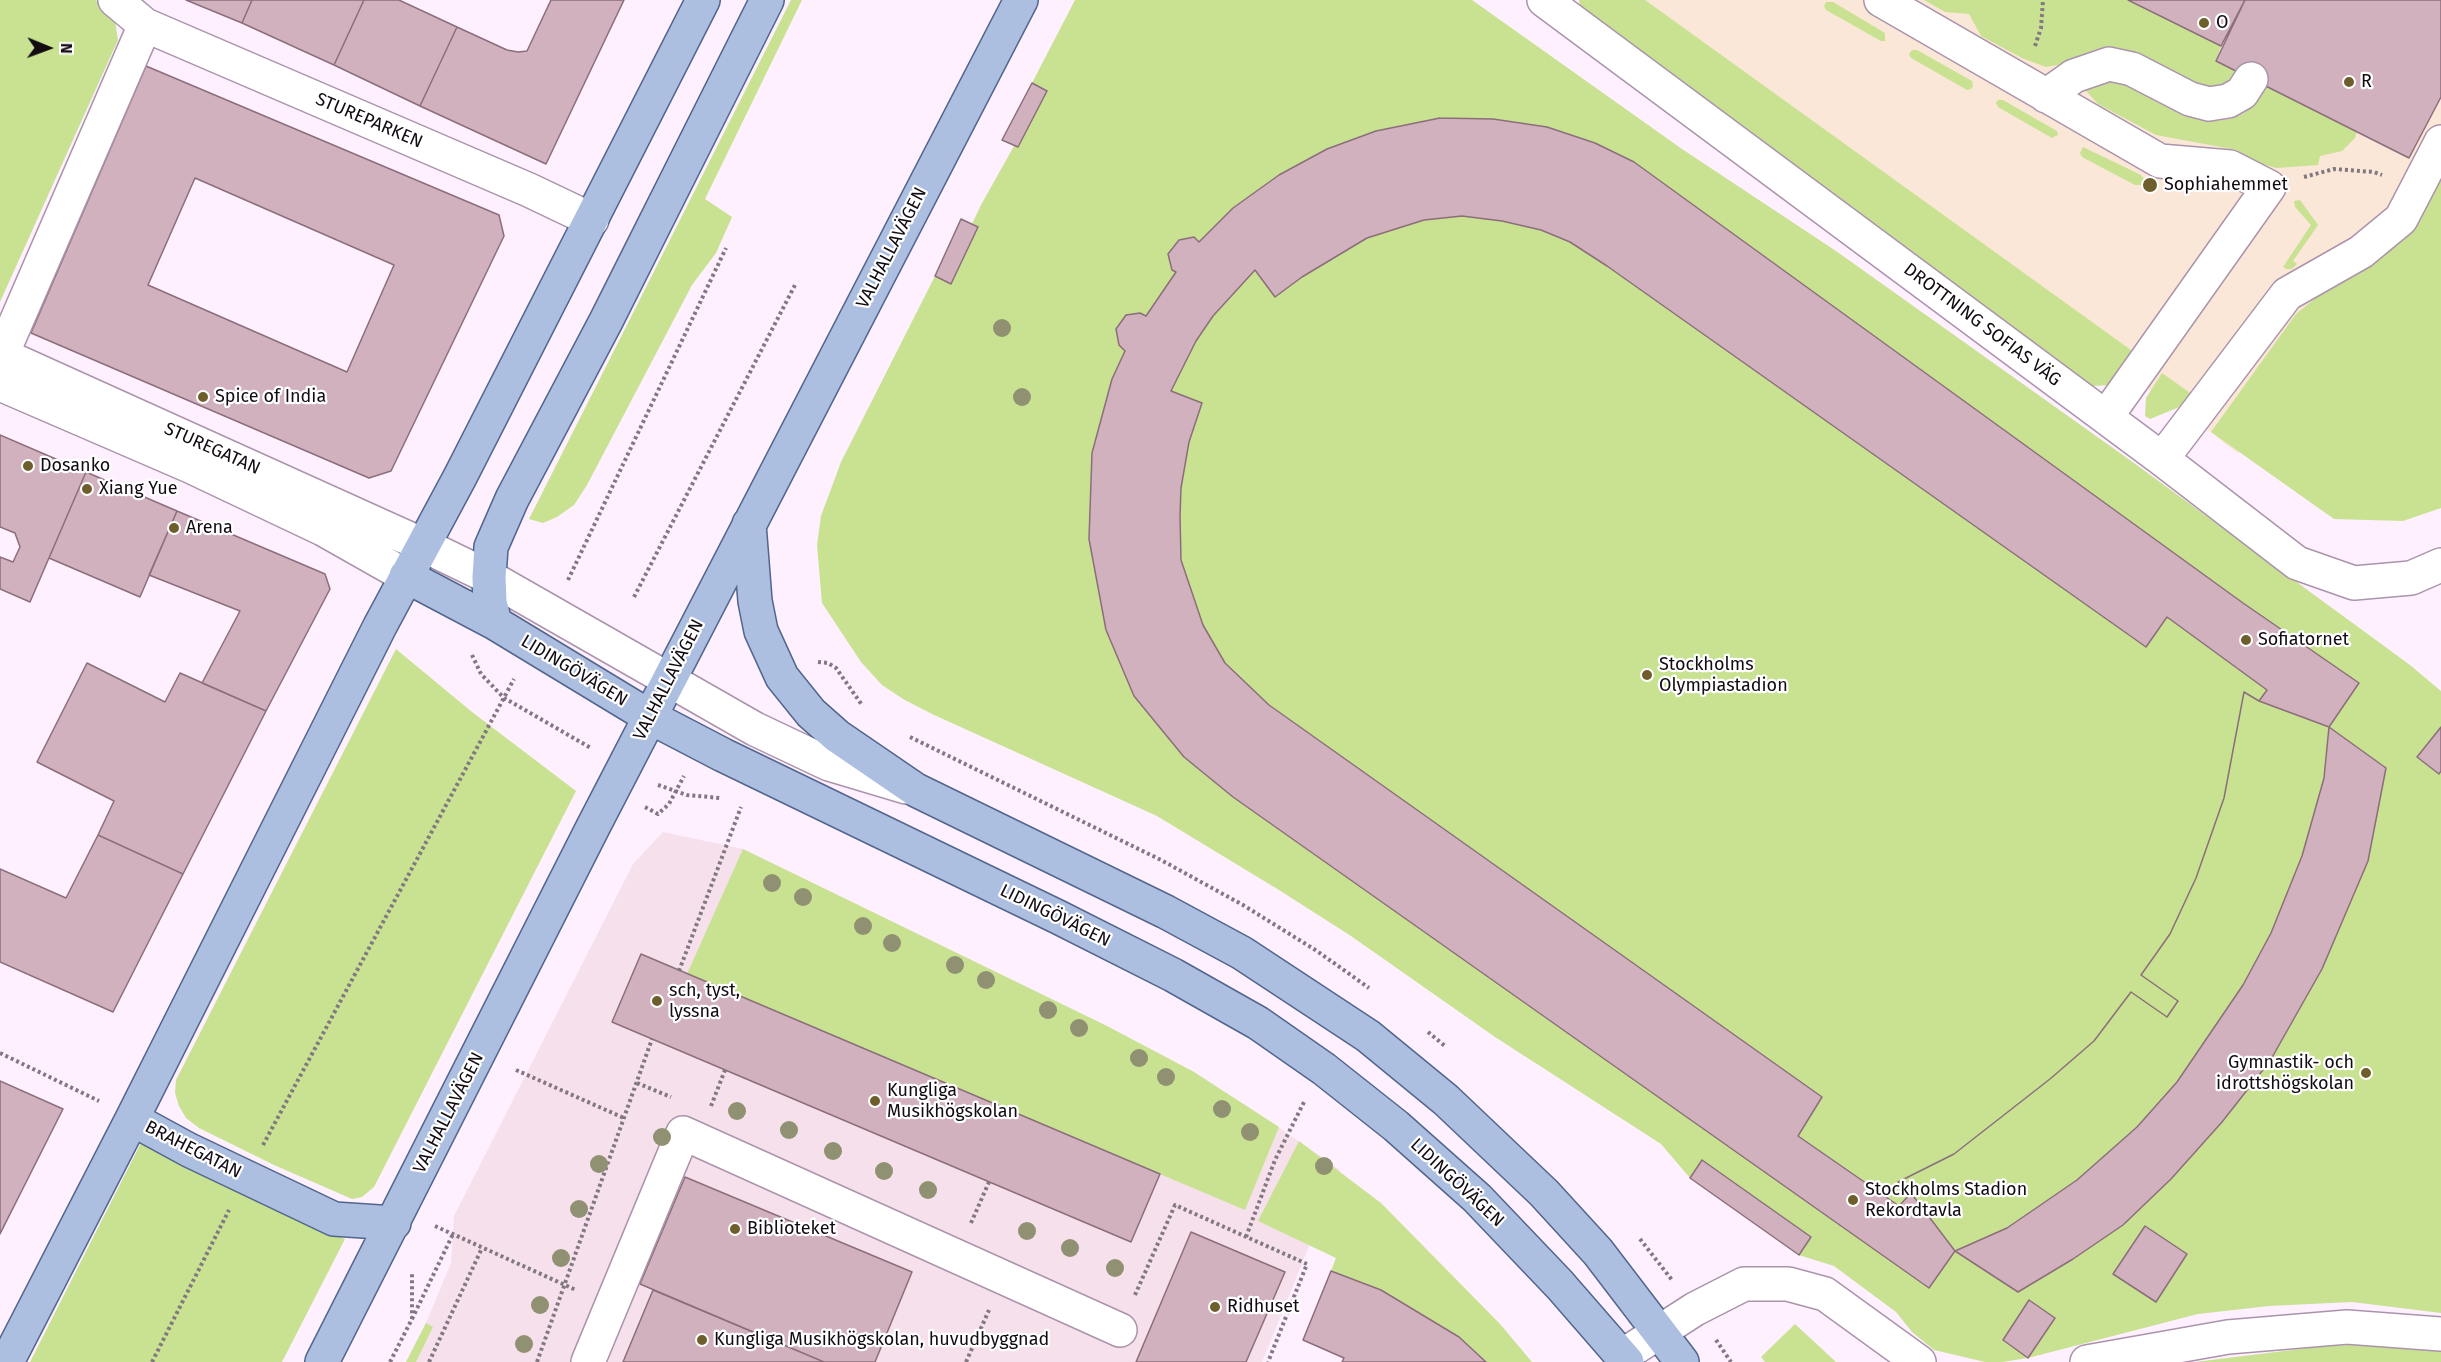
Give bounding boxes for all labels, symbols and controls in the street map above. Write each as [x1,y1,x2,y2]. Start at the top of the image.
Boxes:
place label: O [2216,12,2228,34]
marker: O [2197,16,2211,30]
north arrow [18,18,78,78]
text: N [57,43,76,54]
place label: R [2361,71,2372,93]
marker: R [2342,75,2356,89]
street label: STUREPARKEN [312,89,426,153]
place label: Sophiahemmet [2164,174,2288,196]
marker: Sophiahemmet [2141,176,2159,194]
street label: VALHALLAVÄGEN [852,184,932,312]
street label: DROTTNING SOFIAS VÄG [1899,259,2065,391]
place label: Spice of India [215,386,326,408]
marker: Spice of India [196,390,210,404]
street label: STUREGATAN [161,418,263,480]
place label: Dosanko [40,455,110,477]
marker: Dosanko [21,459,35,473]
place label: Xiang Yue [99,478,178,500]
marker: Xiang Yue [80,482,94,496]
place label: Arena [186,517,233,539]
marker: Arena [167,521,181,535]
street label: VALHALLAVÄGEN [629,616,709,744]
place label: Sofiatornet [2258,629,2349,651]
street label: LIDINGÖVÄGEN [517,631,631,711]
marker: Sofiatornet [2239,633,2253,647]
place label: Stockholms Olympiastadion [1659,654,1788,696]
marker: Stockholms Olympiastadion [1640,668,1654,682]
street label: LIDINGÖVÄGEN [996,880,1114,952]
place label: sch, tyst, lyssna [669,980,740,1022]
marker: sch, tyst, lyssna [650,994,664,1008]
street label: VALHALLAVÄGEN [409,1049,489,1177]
place label: Gymnastik- och idrottshögskolan [2216,1052,2354,1094]
marker: Gymnastik- och idrottshögskolan [2359,1066,2373,1080]
place label: Kungliga Musikhögskolan [887,1080,1018,1122]
marker: Kungliga Musikhögskolan [868,1094,882,1108]
street label: BRAHEGATAN [141,1116,245,1184]
street label: LIDINGÖVÄGEN [1406,1134,1508,1232]
place label: Stockholms Stadion Rekordtavla [1865,1179,2027,1222]
marker: Stockholms Stadion Rekordtavla [1846,1193,1860,1207]
place label: Biblioteket [747,1218,836,1240]
marker: Biblioteket [728,1222,742,1236]
place label: Ridhuset [1227,1296,1299,1318]
marker: Ridhuset [1208,1300,1222,1314]
place label: Kungliga Musikhögskolan, huvudbyggnad [714,1329,1049,1351]
marker: Kungliga Musikhögskolan, huvudbyggnad [695,1333,709,1347]

